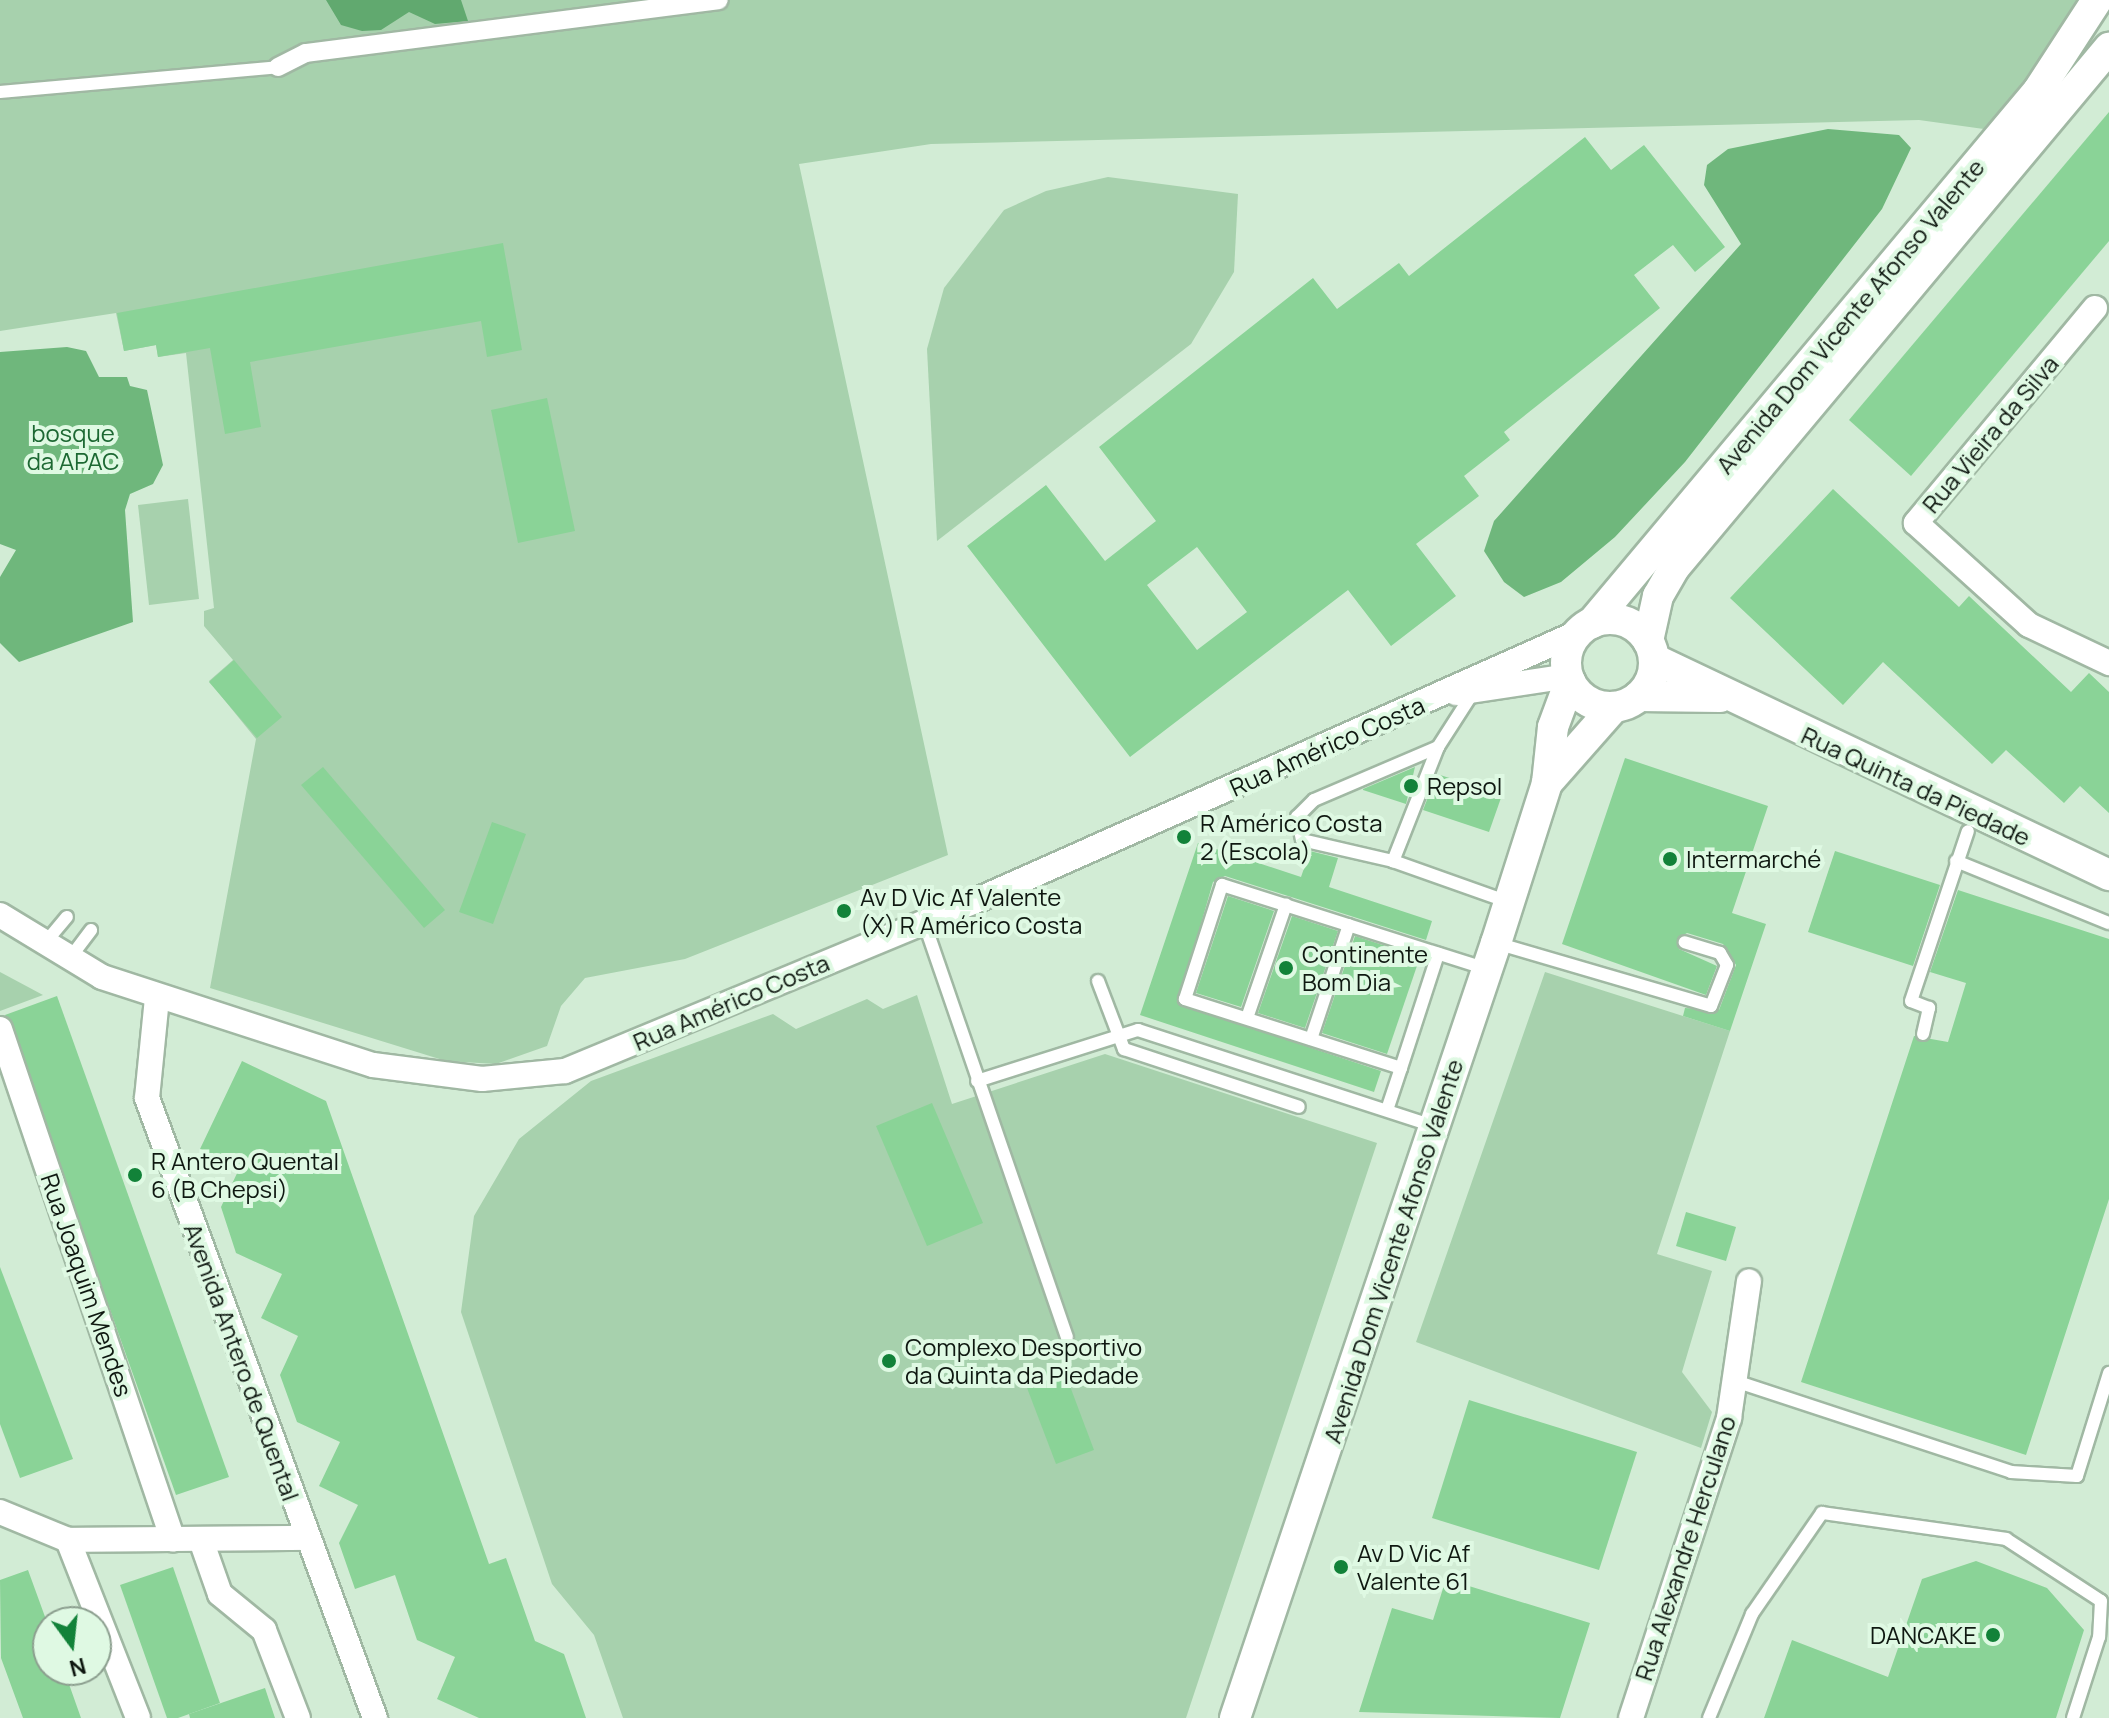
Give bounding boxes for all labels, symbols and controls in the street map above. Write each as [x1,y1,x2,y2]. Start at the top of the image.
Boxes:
street label: Avenida Dom Vicente Afonso Valente [1710,153,1990,479]
street label: Rua Vieira da Silva [1916,350,2064,518]
park label: bosque da APAC [27,419,119,475]
street label: Rua Américo Costa [1225,690,1429,802]
street label: Rua Quinta da Piedade [1797,720,2035,852]
place label: Repsol [1427,772,1502,800]
marker: Repsol [1402,777,1420,795]
place label: R Américo Costa 2 (Escola) [1200,809,1382,865]
marker: R Américo Costa 2 (Escola) [1175,828,1193,846]
place label: Intermarché [1686,845,1821,873]
marker: Intermarché [1661,850,1679,868]
place label: Av D Vic Af Valente (X) R Américo Costa [860,883,1082,939]
marker: Av D Vic Af Valente (X) R Américo Costa [835,902,853,920]
place label: Continente Bom Dia [1302,940,1428,996]
street label: Rua Américo Costa [629,948,833,1056]
marker: Continente Bom Dia [1277,959,1295,977]
street label: Avenida Dom Vicente Afonso Valente [1317,1055,1469,1447]
place label: R Antero Quental 6 (B Chepsi) [151,1147,339,1203]
marker: R Antero Quental 6 (B Chepsi) [126,1166,144,1184]
street label: Rua Joaquim Mendes [35,1170,139,1400]
street label: Avenida Antero de Quental [178,1219,306,1505]
place label: Complexo Desportivo da Quinta da Piedade [905,1333,1142,1389]
marker: Complexo Desportivo da Quinta da Piedade [880,1352,898,1370]
street label: Rua Alexandre Herculano [1629,1412,1741,1684]
place label: Av D Vic Af Valente 61 [1357,1539,1470,1595]
marker: Av D Vic Af Valente 61 [1332,1558,1350,1576]
north arrow [32,1606,112,1686]
place label: DANCAKE [1870,1621,1977,1649]
marker: DANCAKE [1984,1626,2002,1644]
text: N [66,1651,89,1684]

